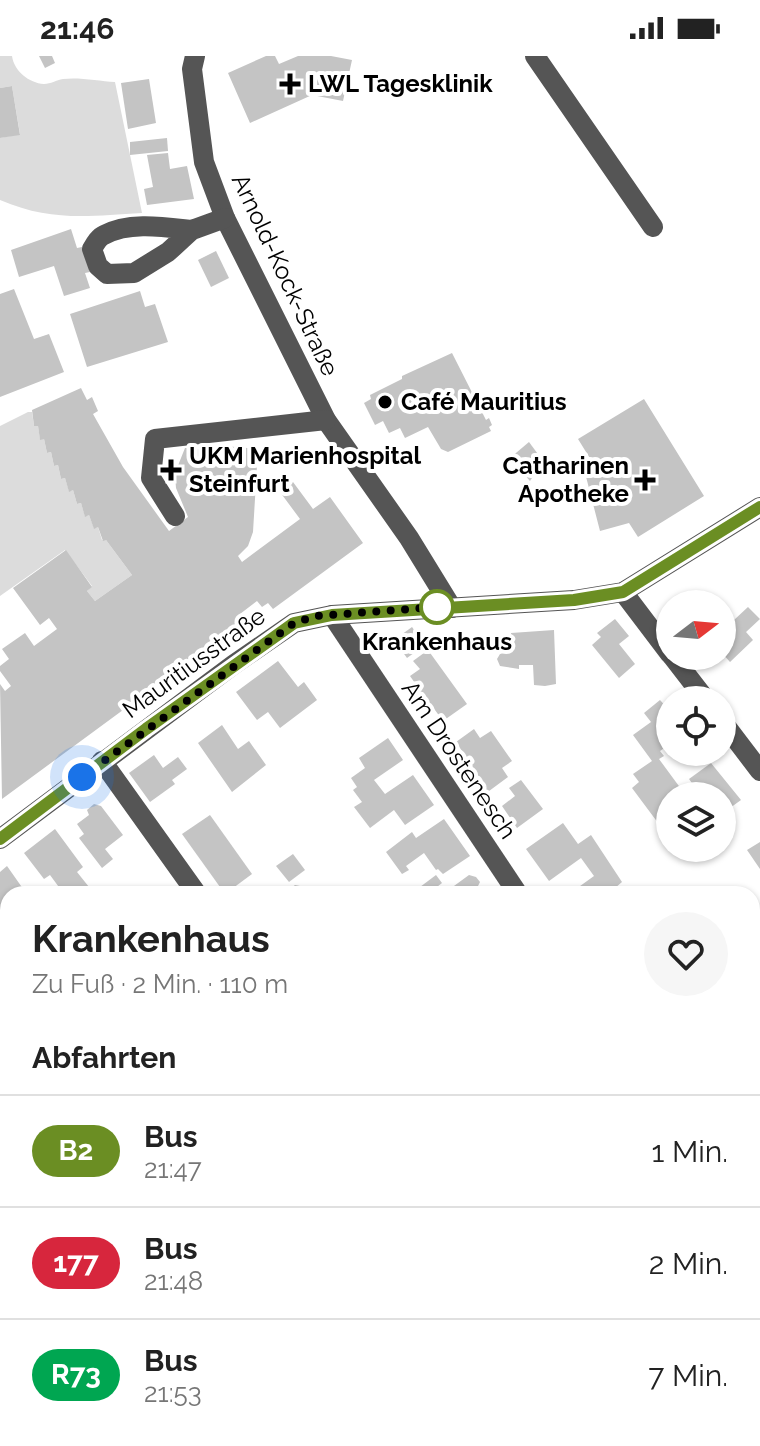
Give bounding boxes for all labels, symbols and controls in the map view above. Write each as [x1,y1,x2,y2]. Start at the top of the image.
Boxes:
text: 21:46 [40,11,115,46]
place label: LWL Tagesklinik [308,69,493,98]
marker: LWL Tagesklinik [279,73,301,95]
street label: Arnold-Kock-Straße [226,169,345,380]
place label: Café Mauritius [401,387,567,416]
marker: Café Mauritius [376,393,394,411]
place label: UKM Marienhospital Steinfurt [189,441,421,498]
place label: Catharinen Apotheke [503,451,629,508]
marker: UKM Marienhospital Steinfurt [160,459,182,481]
marker: Catharinen Apotheke [636,471,654,489]
marker: Krankenhaus [420,590,454,624]
north arrow [656,590,736,670]
map controls [656,590,736,862]
street label: Mauritiusstraße [117,601,271,724]
place label: Krankenhaus [362,627,512,656]
street label: Am Drostenesch [396,675,523,844]
button: locate [656,686,736,766]
your location [62,757,102,797]
button: layers [656,782,736,862]
button: heart [644,912,728,996]
text: Krankenhaus [32,916,270,961]
text: Zu Fuß · 2 Min. · 110 m [32,969,288,999]
text: Abfahrten [32,1040,176,1075]
text: Bus [144,1119,198,1154]
text: B2 [59,1134,93,1167]
text: 1 Min. [652,1134,728,1169]
text: 21:47 [144,1154,202,1184]
text: Bus [144,1231,198,1266]
text: 177 [53,1246,99,1279]
text: 2 Min. [649,1246,728,1281]
text: 21:48 [144,1266,203,1296]
text: Bus [144,1343,198,1378]
text: R73 [51,1358,101,1391]
text: 7 Min. [648,1358,728,1393]
text: 21:53 [144,1378,202,1408]

